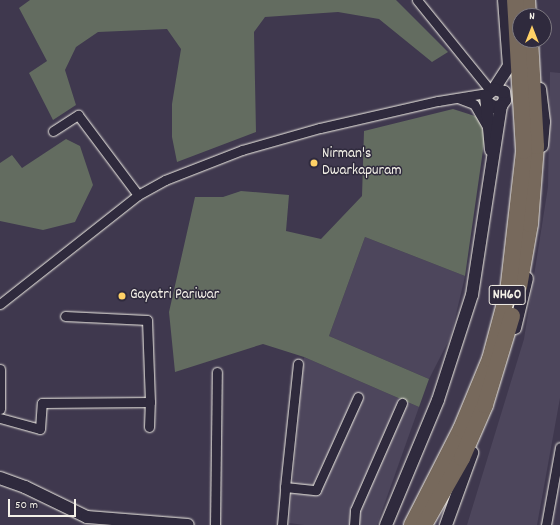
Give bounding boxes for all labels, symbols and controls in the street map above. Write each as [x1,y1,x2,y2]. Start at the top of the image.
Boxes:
north arrow [512,8,552,48]
text: N [529,9,535,25]
place label: Nirman's Dwarkapuram [322,145,401,180]
marker: Nirman's Dwarkapuram [309,158,319,168]
road number: NH60 [488,283,526,307]
place label: Gayatri Pariwar [130,287,219,305]
marker: Gayatri Pariwar [117,291,127,301]
scale bar [10,491,78,517]
text: 50 m [15,497,38,514]

